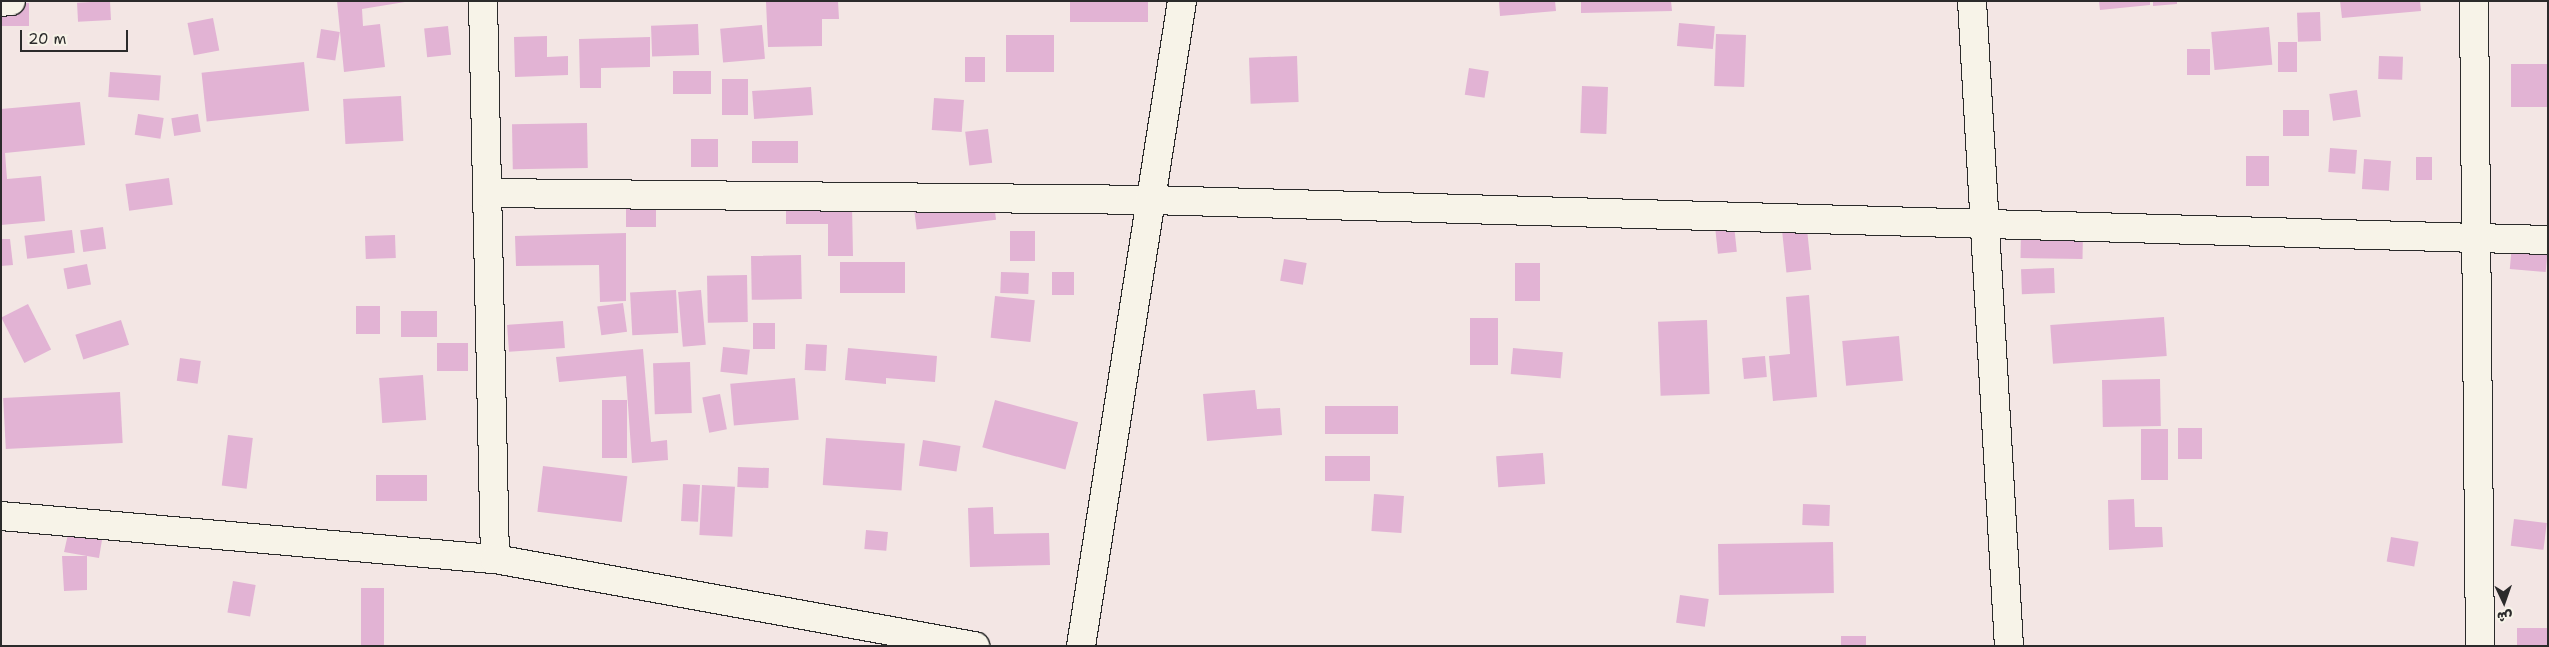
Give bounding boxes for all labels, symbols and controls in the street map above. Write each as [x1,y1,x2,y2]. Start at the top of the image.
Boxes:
scale bar [22,20,130,52]
text: 20 m [28,29,67,49]
north arrow [2479,577,2529,627]
text: ش [2497,608,2513,626]

